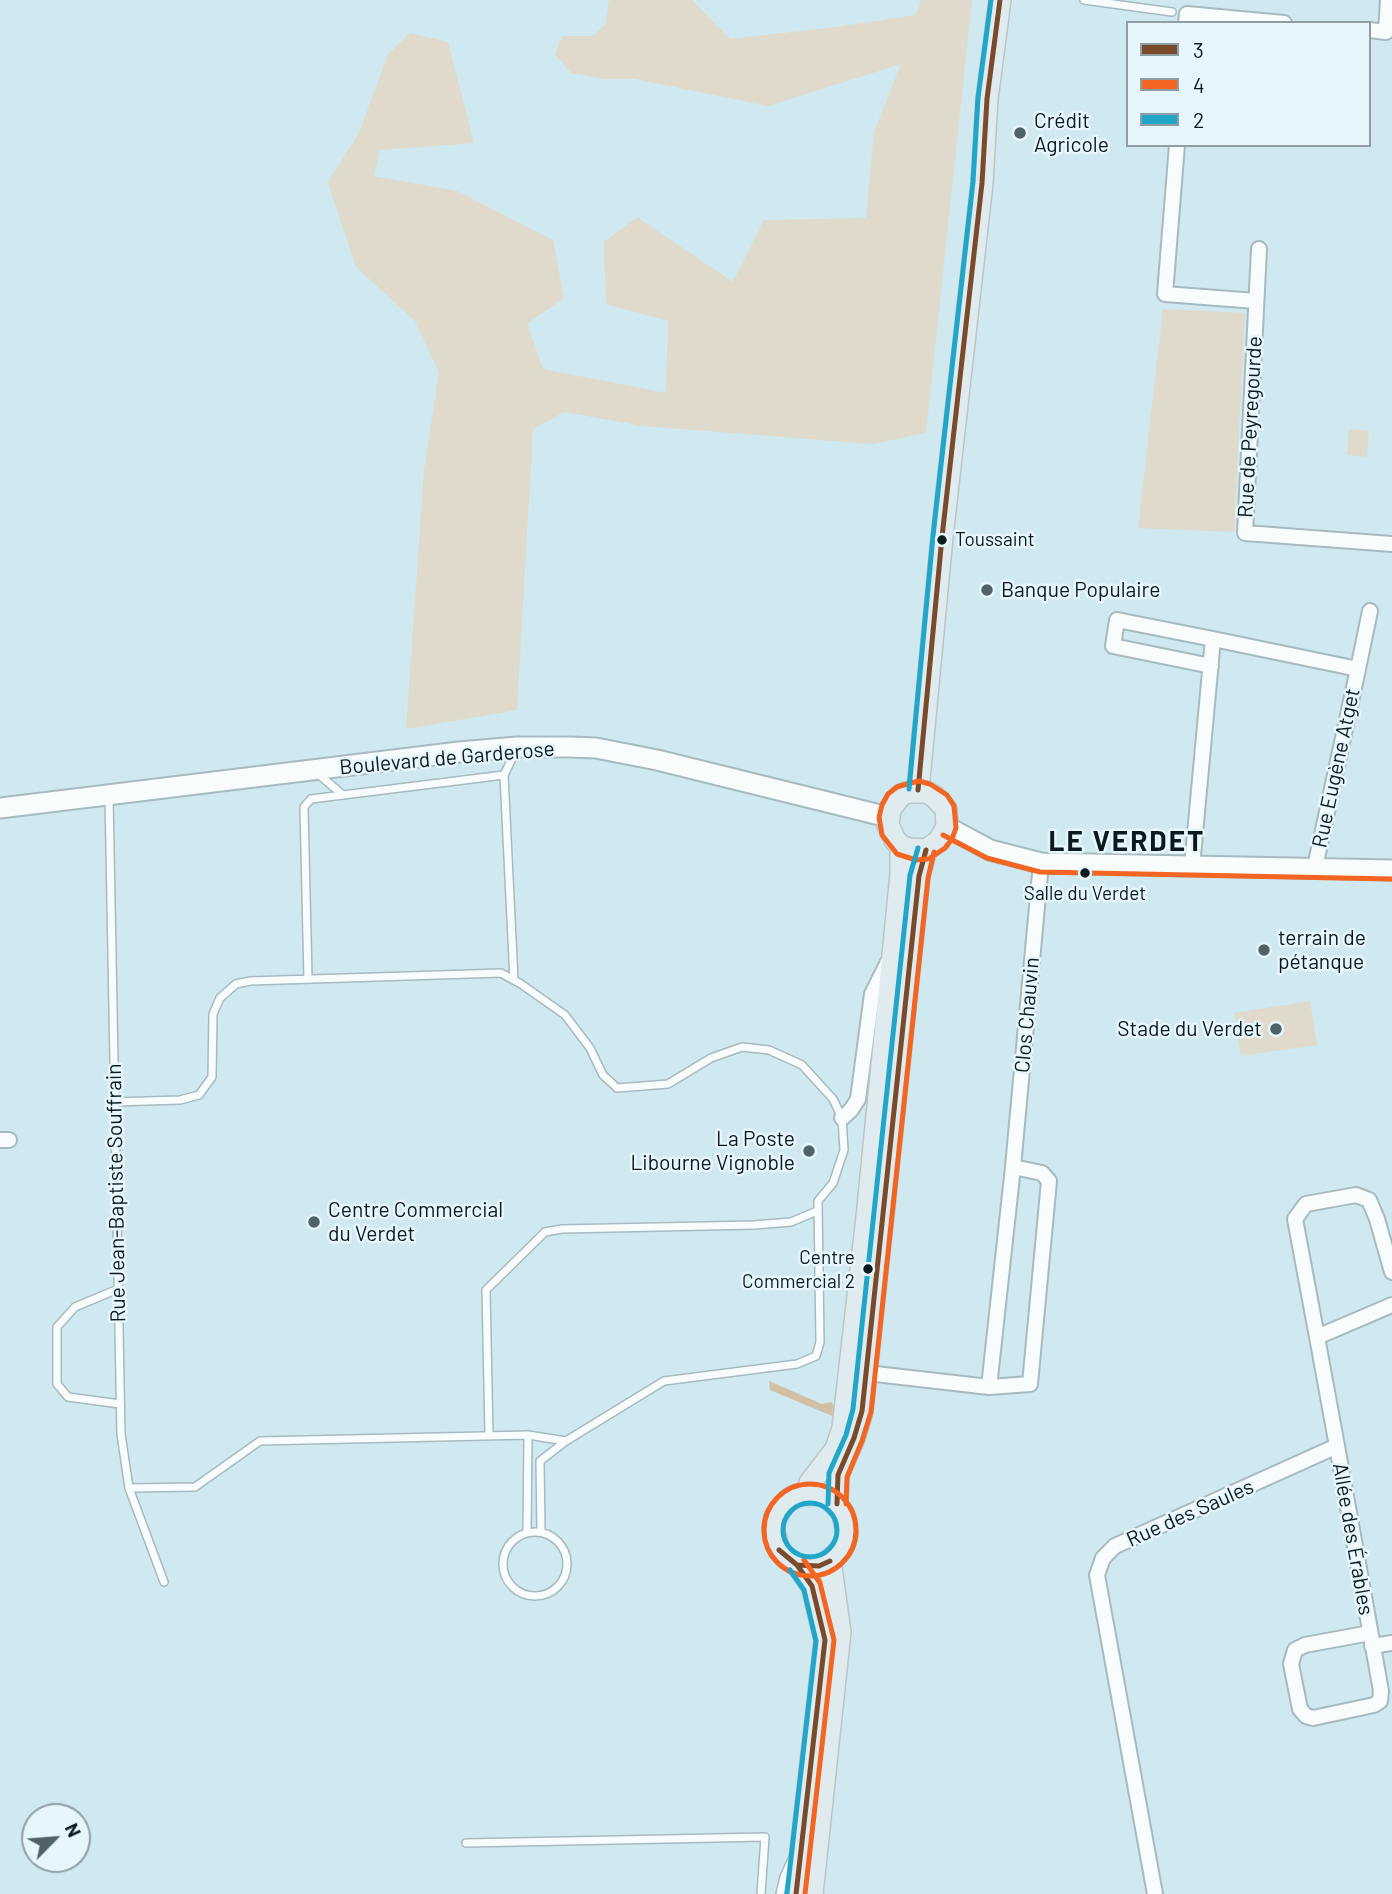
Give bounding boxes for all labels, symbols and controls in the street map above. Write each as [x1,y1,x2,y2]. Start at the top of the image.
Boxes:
legend [1126,21,1371,147]
text: 3 [1193,37,1204,62]
text: 4 [1193,72,1205,97]
text: 2 [1193,107,1204,132]
place label: Crédit Agricole [1034,108,1109,158]
marker: Crédit Agricole [1012,125,1028,141]
street label: Rue de Peyregourde [1233,336,1267,518]
place label: Toussaint [955,529,1035,551]
marker: Toussaint [935,533,949,547]
place label: Banque Populaire [1001,577,1160,603]
marker: Banque Populaire [979,582,995,598]
street label: Rue Eugène Atget [1307,686,1365,850]
street label: Boulevard de Garderose [338,736,556,780]
district label: LE VERDET [1050,825,1204,859]
marker: Salle du Verdet [1078,866,1092,880]
place label: Salle du Verdet [1024,883,1146,905]
place label: terrain de pétanque [1278,925,1366,975]
marker: terrain de pétanque [1256,942,1272,958]
street label: Clos Chauvin [1009,956,1045,1074]
place label: Stade du Verdet [1117,1016,1262,1042]
marker: Stade du Verdet [1268,1021,1284,1037]
street label: Rue Jean-Baptiste Souffrain [101,1063,131,1323]
place label: La Poste Libourne Vignoble [630,1126,795,1176]
marker: La Poste Libourne Vignoble [801,1143,817,1159]
place label: Centre Commercial du Verdet [328,1197,503,1247]
marker: Centre Commercial du Verdet [306,1214,322,1230]
place label: Centre Commercial 2 [742,1247,855,1291]
marker: Centre Commercial 2 [861,1262,875,1276]
street label: Allée des Érables [1327,1461,1379,1617]
street label: Rue des Saules [1123,1474,1257,1552]
north arrow [21,1803,91,1873]
text: N [61,1819,87,1840]

